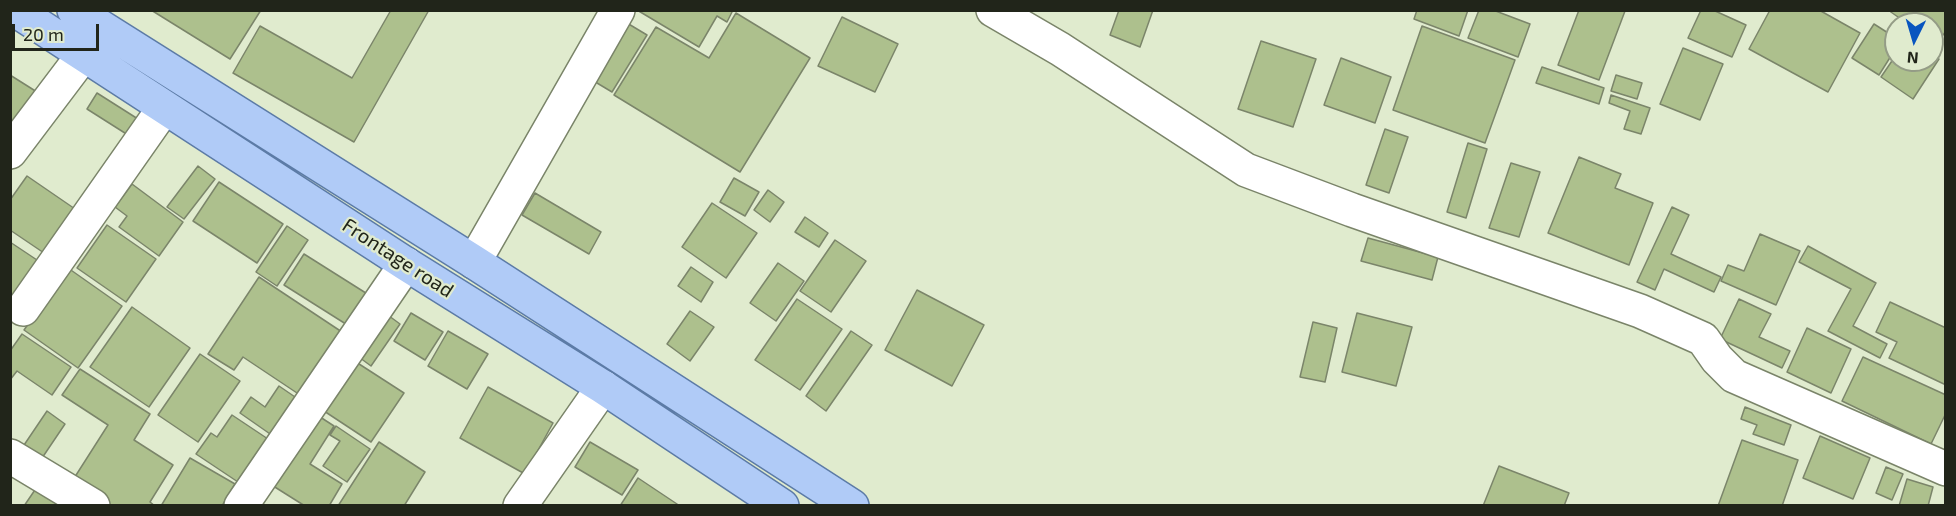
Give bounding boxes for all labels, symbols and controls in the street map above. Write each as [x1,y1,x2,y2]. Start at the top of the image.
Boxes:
scale bar [15,12,102,50]
north arrow [1884,12,1944,72]
text: 20 m [23,23,64,45]
text: N [1906,48,1919,68]
street label: Frontage road [338,213,458,303]

